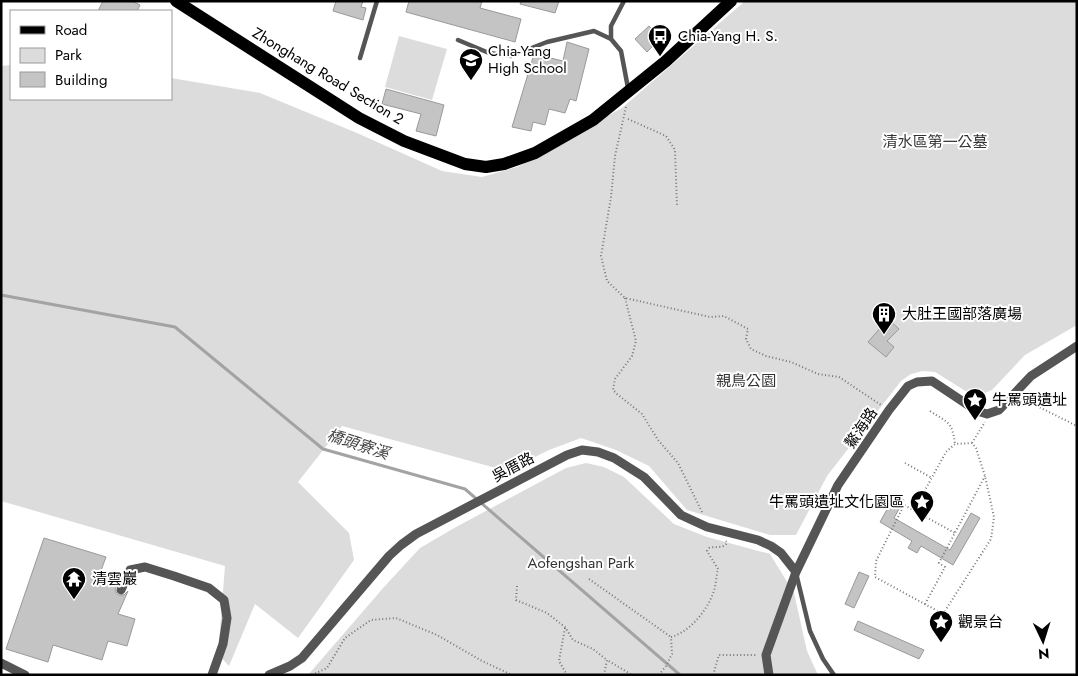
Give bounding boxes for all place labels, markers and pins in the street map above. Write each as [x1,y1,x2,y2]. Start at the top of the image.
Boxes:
bus stop icon: Chia-Yang H. S. [647,23,673,57]
place label: Chia-Yang H. S. [678,25,778,47]
place label: Chia-Yang High School [488,40,567,79]
school or university icon: Chia-Yang High School [458,47,484,81]
building icon: 大肚王國部落廣場 [871,301,897,335]
place label: 大肚王國部落廣場 [902,303,1022,325]
place icon: 牛罵頭遺址 [962,387,988,421]
place label: 牛罵頭遺址 [992,389,1067,411]
place icon: 牛罵頭遺址文化園區 [909,489,935,523]
place label: 牛罵頭遺址文化園區 [769,491,904,513]
temple icon: 清雲巖 [61,566,87,600]
place label: 清雲巖 [92,568,137,590]
place icon: 觀景台 [928,609,954,643]
place label: 觀景台 [958,611,1003,633]

